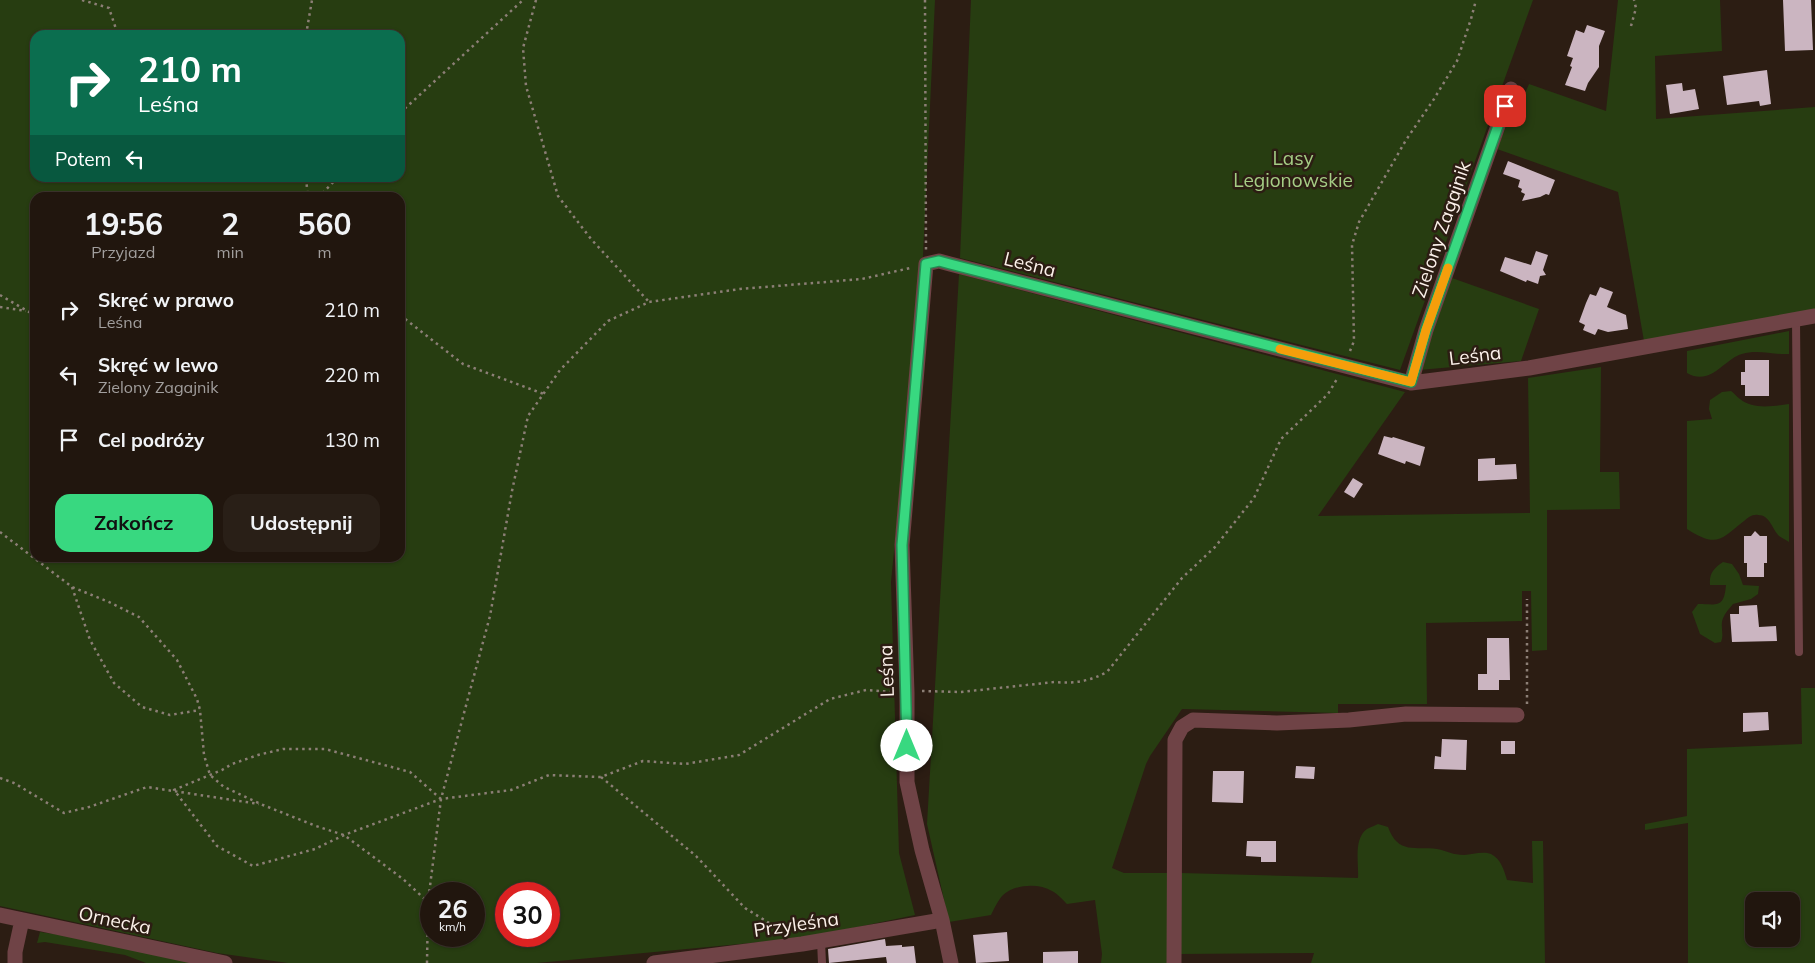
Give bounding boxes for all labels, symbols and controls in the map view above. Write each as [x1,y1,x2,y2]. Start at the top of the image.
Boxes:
text: 210 m [138,47,242,91]
icon: right [55,50,120,115]
pin [1484,85,1526,127]
text: Leśna [138,90,199,118]
icon: arrive [1491,92,1519,120]
icon: left [121,145,149,173]
park label: Lasy Legionowskie [1233,146,1353,192]
text: Potem [55,147,111,171]
street label: Zielony Zagajnik [1406,157,1476,301]
text: 19:56 [84,205,163,243]
text: 2 [221,205,239,243]
text: 560 [297,205,351,243]
text: Przyjazd [91,242,155,262]
text: min [217,242,244,262]
text: m [317,242,331,262]
street label: Leśna [1002,246,1058,282]
text: Skręć w prawo [98,288,234,312]
icon: right [55,296,83,324]
text: 210 m [324,298,380,322]
text: Leśna [98,312,142,332]
street label: Leśna [1447,340,1503,370]
text: Skręć w lewo [98,353,218,377]
icon: left [55,361,83,389]
text: 220 m [324,363,380,387]
text: Zielony Zagajnik [98,377,218,397]
icon: arrive [55,426,83,454]
text: Cel podróży [98,428,204,452]
text: 130 m [324,428,380,452]
button: Zakończ [55,494,213,552]
button: Udostępnij [223,494,380,552]
street label: Leśna [873,644,899,698]
position arrow [880,719,932,771]
speed limit sign: 30 [495,882,560,947]
map controls [1745,892,1800,947]
button: sound [1745,892,1800,947]
text: 26 [437,893,468,924]
street label: Ornecka [77,901,153,939]
street label: Przyleśna [752,906,840,942]
text: km/h [439,919,466,934]

